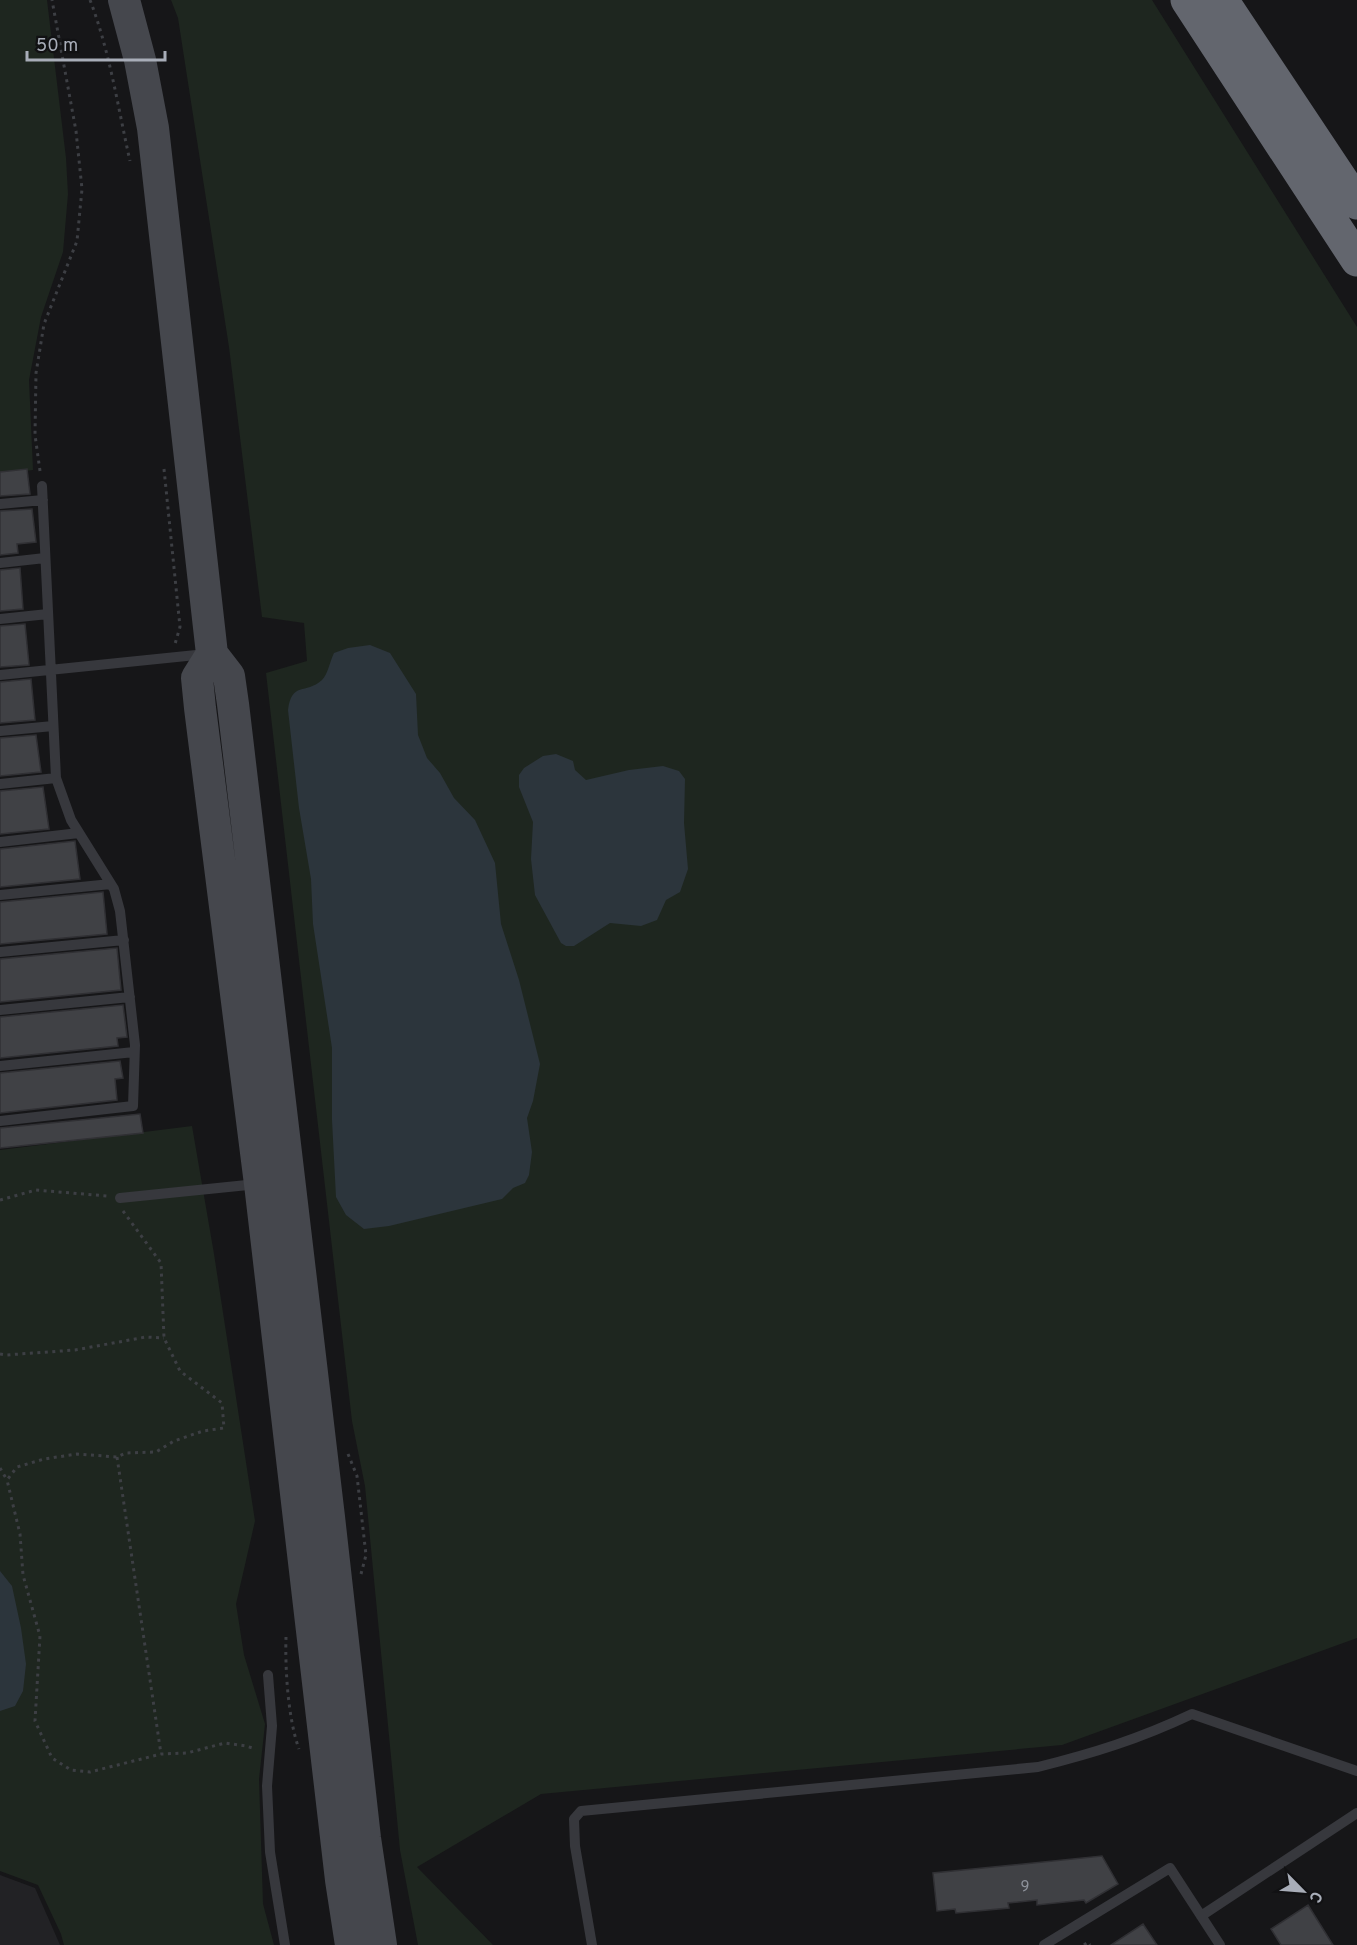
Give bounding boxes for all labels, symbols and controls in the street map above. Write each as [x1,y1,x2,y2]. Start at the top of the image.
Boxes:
scale bar [27,24,165,62]
text: 50 m [36,35,78,58]
north arrow [1273,1861,1333,1921]
house number: 9 [1021,1878,1029,1897]
text: С [1304,1888,1326,1905]

